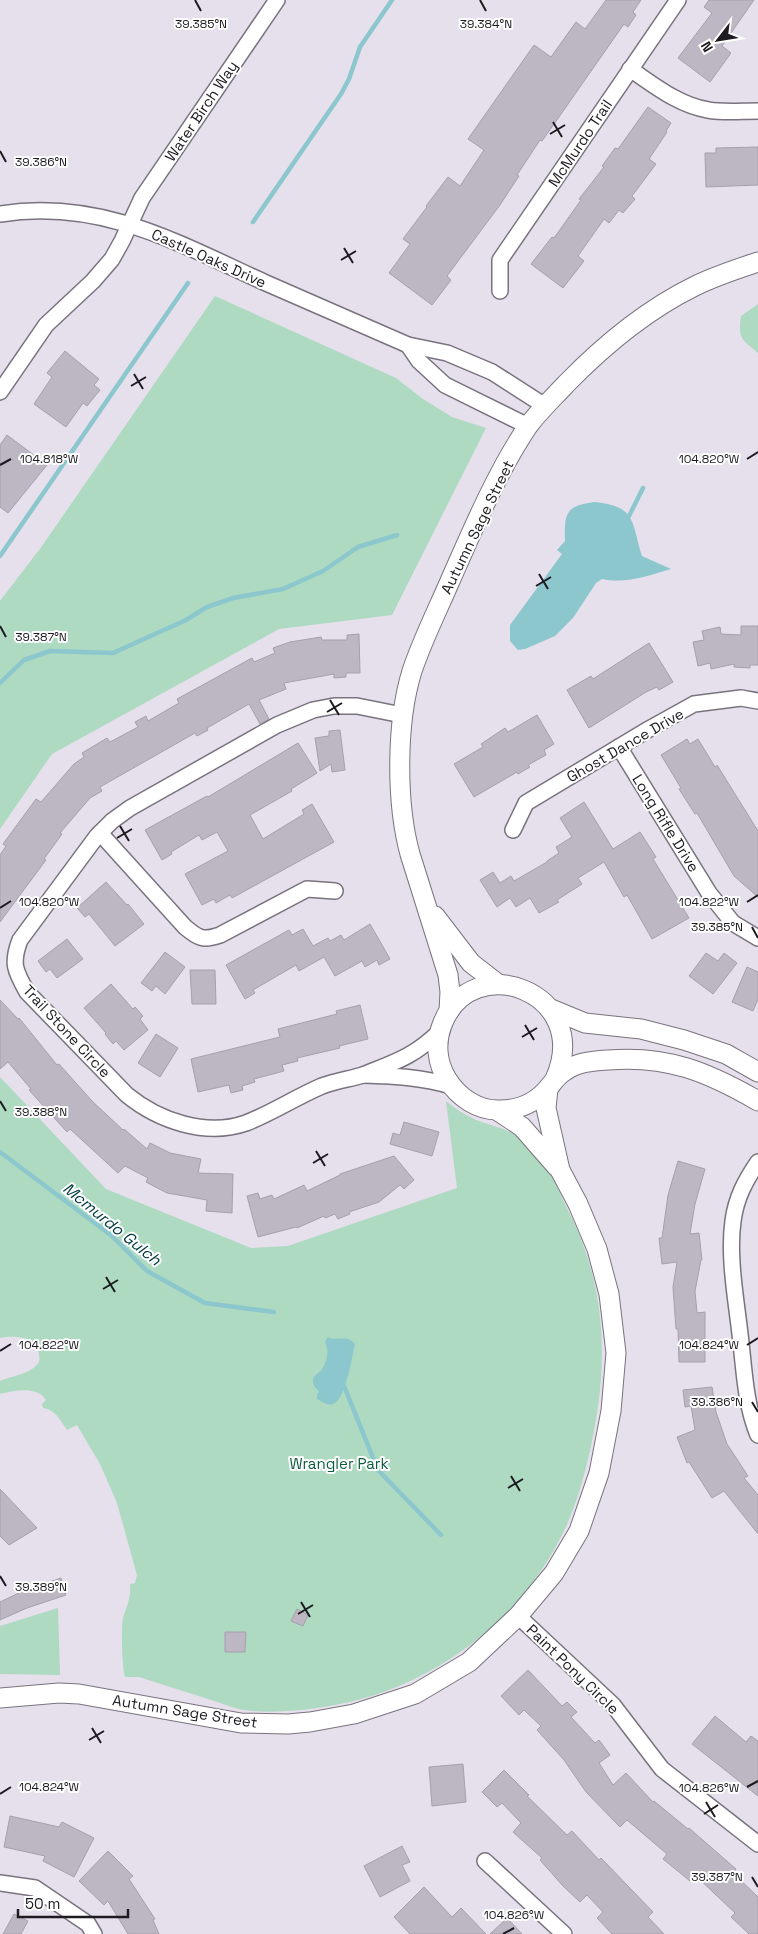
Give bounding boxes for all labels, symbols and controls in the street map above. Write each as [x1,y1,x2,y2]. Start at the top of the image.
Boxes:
north arrow [693,15,743,65]
text: 39.385°N [175,16,227,32]
text: 39.384°N [460,16,512,32]
text: N [697,38,717,55]
street label: Water Birch Way [160,57,242,165]
street label: McMurdo Trail [544,96,616,190]
text: 39.386°N [15,154,67,170]
street label: Castle Oaks Drive [149,224,269,292]
text: 104.818°W [20,451,79,467]
text: 104.820°W [679,451,740,467]
street label: Autumn Sage Street [436,457,518,597]
text: 39.387°N [15,629,67,645]
street label: Ghost Dance Drive [563,704,687,786]
street label: Long Rifle Drive [628,771,704,876]
text: 104.820°W [19,894,80,910]
text: 104.822°W [679,894,740,910]
text: 39.385°N [691,919,743,935]
street label: Trail Stone Circle [19,981,115,1081]
text: 39.388°N [15,1104,67,1120]
water label: Mcmurdo Gulch [59,1178,166,1271]
text: 104.822°W [19,1337,80,1353]
text: 104.824°W [679,1337,740,1353]
text: 39.386°N [691,1394,743,1410]
park label: Wrangler Park [289,1454,389,1473]
text: 39.389°N [15,1579,67,1595]
street label: Paint Pony Circle [523,1620,623,1718]
street label: Autumn Sage Street [111,1690,259,1732]
text: 104.824°W [19,1779,80,1795]
text: 104.826°W [679,1780,740,1796]
text: 39.387°N [691,1869,743,1885]
scale bar [18,1886,128,1918]
text: 50 m [25,1894,60,1913]
text: 104.826°W [484,1907,545,1923]

